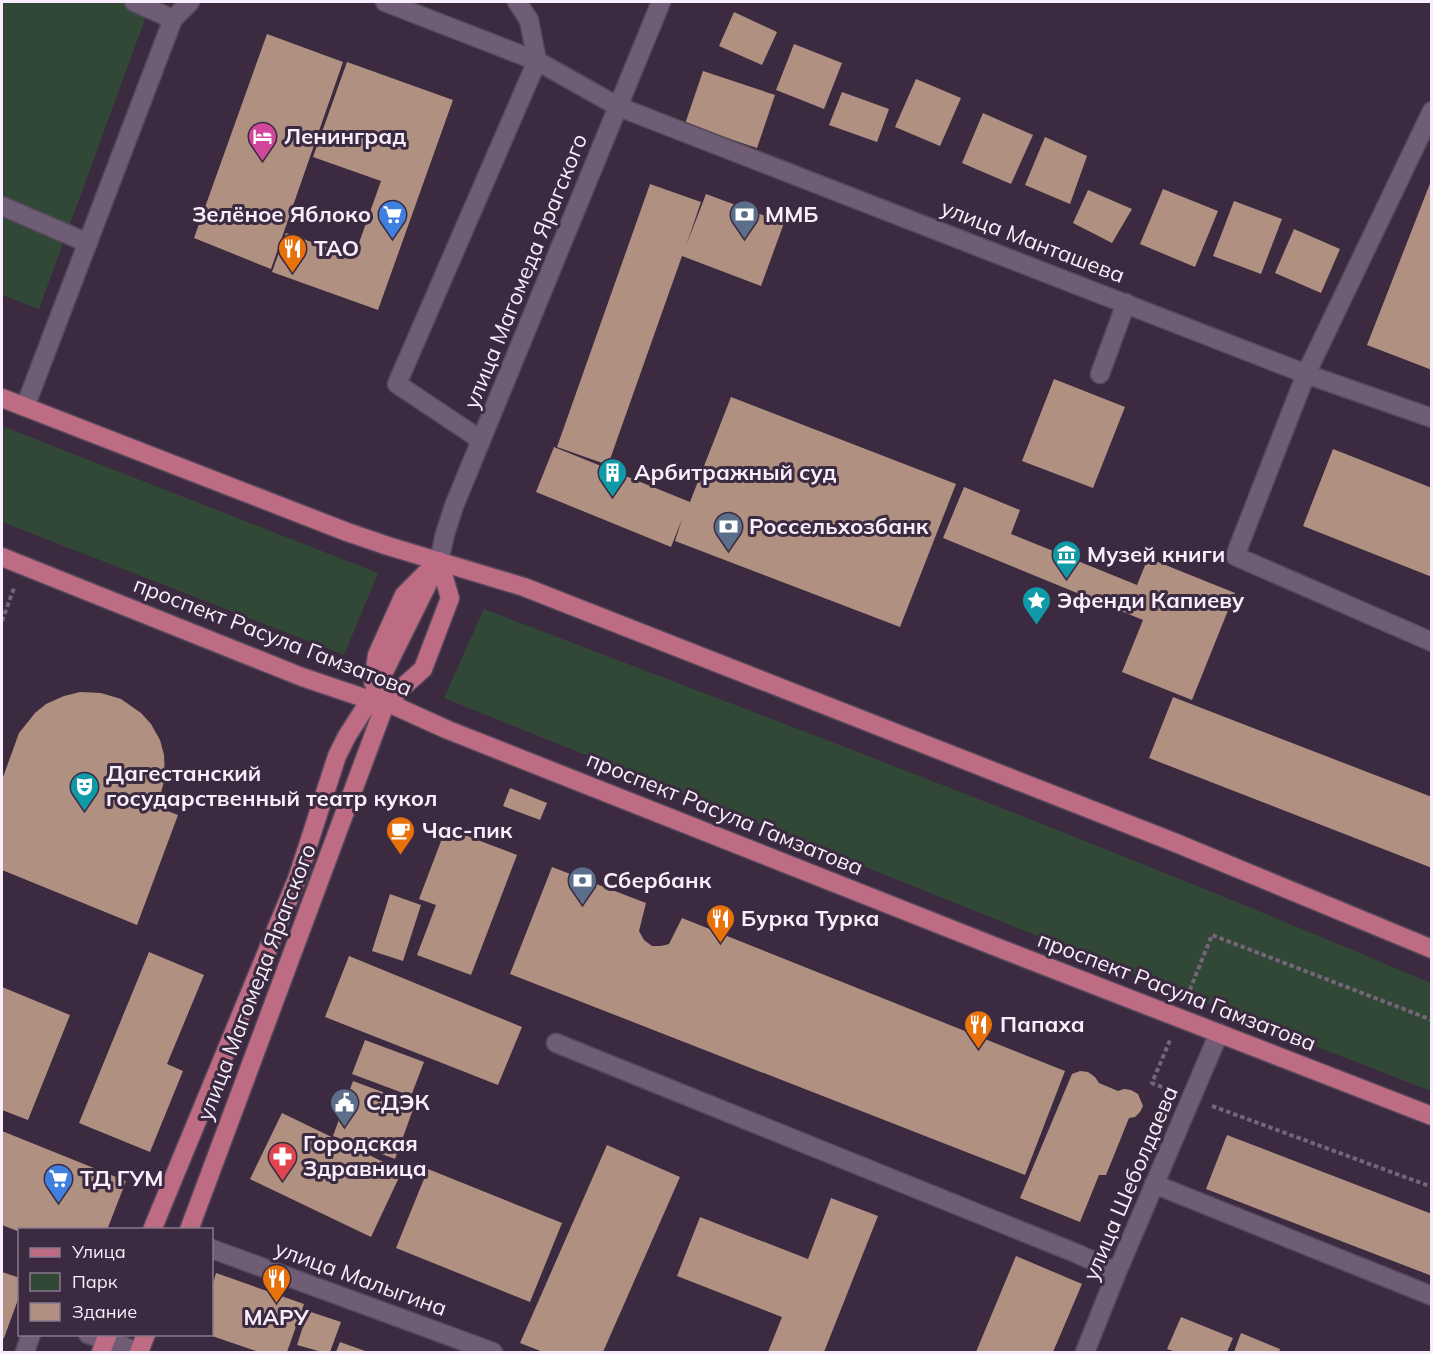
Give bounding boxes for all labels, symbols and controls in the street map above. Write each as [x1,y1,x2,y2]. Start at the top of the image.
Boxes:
hotel icon: Ленинград [247,120,279,162]
place label: Ленинград [284,122,406,150]
street label: улица Магомеда Ярагского [457,129,593,413]
street label: улица Манташева [937,193,1129,289]
supermarket icon: Зелёное Яблоко [376,198,408,240]
bank icon: ММБ [728,198,760,240]
place label: Зелёное Яблоко [192,200,371,228]
place label: ММБ [765,200,818,228]
restaurant icon: ТАО [277,232,309,274]
place label: ТАО [314,234,359,262]
building icon: Арбитражный суд [597,456,629,498]
place label: Арбитражный суд [634,458,836,486]
bank icon: Россельхозбанк [712,510,744,552]
place label: Россельхозбанк [749,512,929,540]
museum icon: Музей книги [1050,538,1082,580]
place label: Музей книги [1087,540,1225,568]
street label: проспект Расула Гамзатова [130,570,416,702]
place icon: Эфенди Капиеву [1020,584,1052,626]
place label: Эфенди Капиеву [1057,586,1245,614]
street label: проспект Расула Гамзатова [583,745,867,881]
place label: Дагестанский государственный театр кукол [106,759,437,812]
theatre icon: Дагестанский государственный театр кукол [69,770,101,812]
cafe icon: Час-пик [385,814,417,856]
place label: Час-пик [422,816,513,844]
street label: улица Магомеда Ярагского [190,840,322,1124]
bank icon: Сбербанк [566,864,598,906]
place label: Сбербанк [603,866,712,894]
restaurant icon: Бурка Турка [704,902,736,944]
place label: Бурка Турка [741,904,880,932]
street label: проспект Расула Гамзатова [1034,925,1320,1057]
restaurant icon: Папаха [963,1008,995,1050]
place label: Папаха [1000,1010,1085,1038]
street label: улица Шеболдаева [1076,1081,1184,1285]
public building icon: СДЭК [329,1086,361,1128]
place label: СДЭК [366,1088,430,1116]
place label: Городская Здравница [303,1129,427,1182]
pharmacy icon: Городская Здравница [266,1140,298,1182]
supermarket icon: ТД ГУМ [43,1162,75,1204]
place label: ТД ГУМ [80,1164,164,1192]
legend [18,1228,213,1336]
street label: улица Малыгина [271,1234,451,1322]
text: Улица [71,1240,126,1263]
restaurant icon: МАРУ [260,1262,292,1304]
text: Парк [72,1270,118,1293]
text: Здание [72,1300,137,1323]
place label: МАРУ [243,1303,310,1331]

